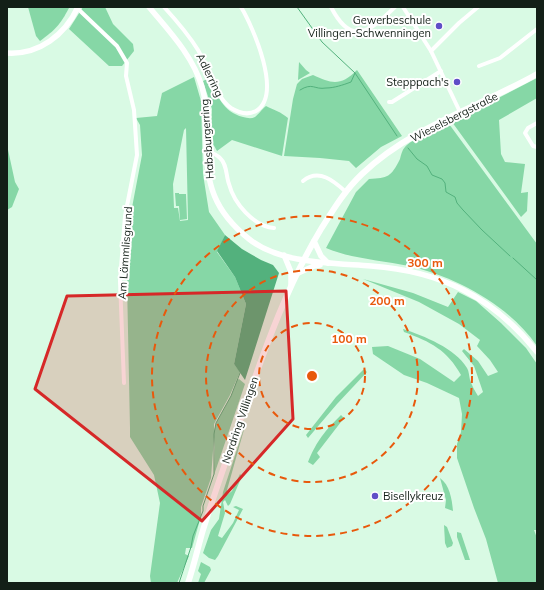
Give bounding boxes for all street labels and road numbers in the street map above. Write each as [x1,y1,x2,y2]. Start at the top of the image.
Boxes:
street label: Adlerring [193,51,227,99]
street label: Wieselsbergstraße [408,89,500,145]
street label: Habsburgerring [197,98,217,180]
street label: Am Lämmlisgrund [115,206,135,300]
street label: Nordring Villingen [219,375,261,465]

